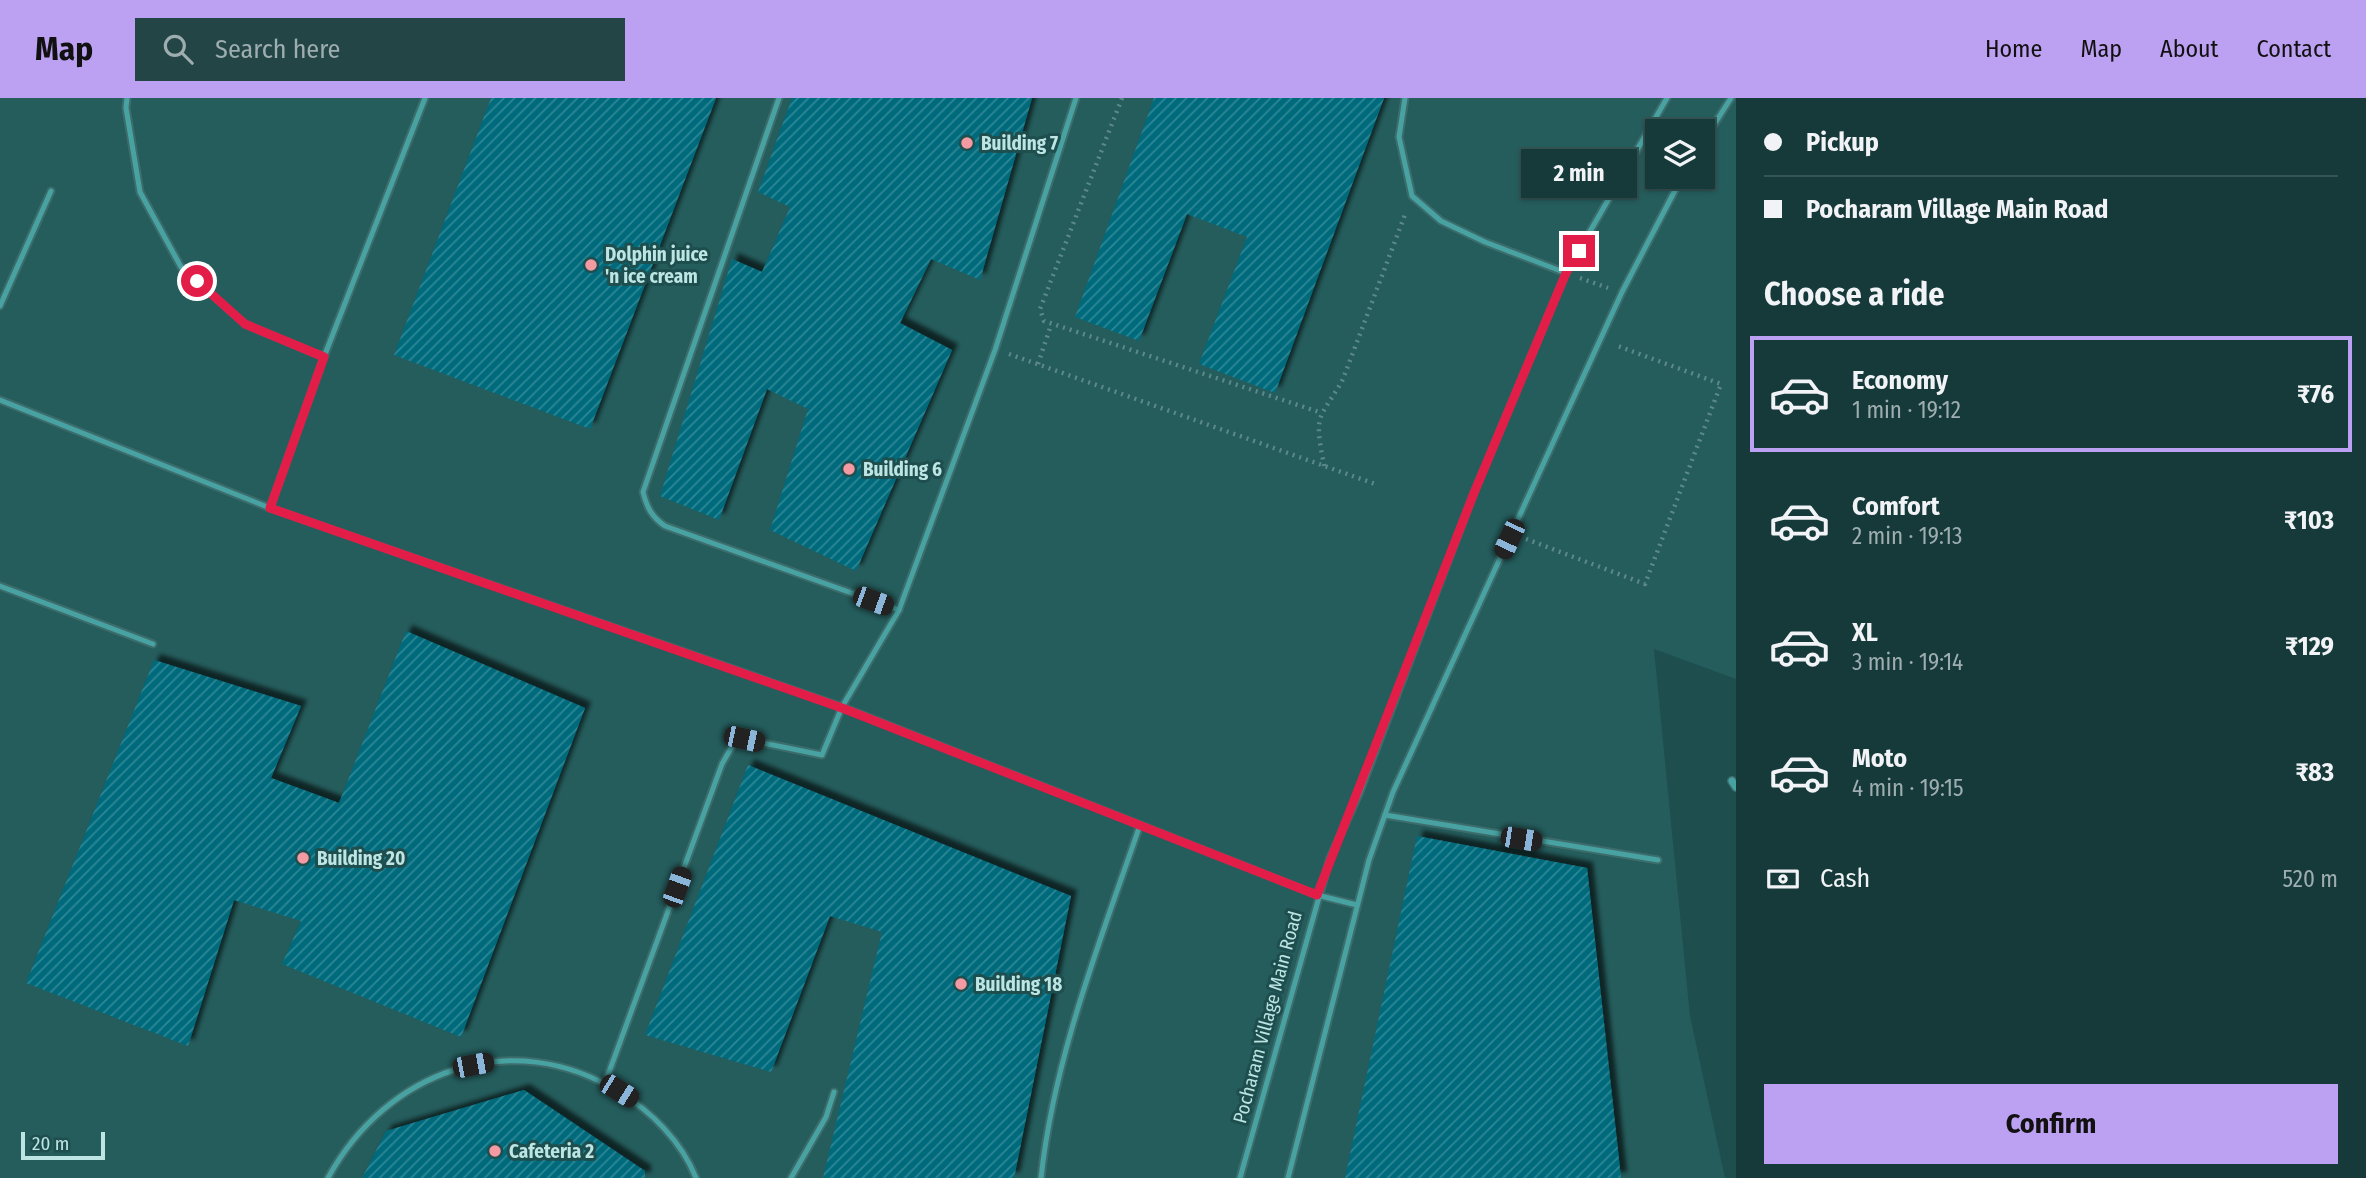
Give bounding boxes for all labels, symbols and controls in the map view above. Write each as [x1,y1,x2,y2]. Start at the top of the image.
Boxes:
search box [135,18,625,81]
text: Map [35,29,93,69]
icon: search [159,30,197,68]
text: Search here [215,34,340,65]
text: Home [1985,35,2042,63]
text: Map [2080,35,2122,63]
text: About [2160,35,2218,63]
text: Contact [2256,35,2331,63]
map controls [1645,119,1715,189]
button: layers [1645,119,1715,189]
text: Pickup [1806,127,1879,158]
place label: Building 7 [981,132,1058,155]
marker: Building 7 [959,135,975,151]
callout: 2 min [1521,150,1637,198]
text: 2 min [1554,159,1605,187]
text: Pocharam Village Main Road [1806,194,2109,225]
route end [1563,235,1595,267]
place label: Dolphin juice 'n ice cream [605,243,708,288]
marker: Dolphin juice 'n ice cream [583,257,599,273]
route start [181,265,213,297]
text: Choose a ride [1764,275,1945,313]
icon: car [1768,363,1831,426]
text: Economy [1852,365,1948,396]
text: ₹76 [2297,379,2334,410]
text: 1 min · 19:12 [1852,396,1961,424]
place label: Building 6 [863,458,942,481]
marker: Building 6 [841,461,857,477]
icon: car [1768,489,1831,552]
text: Comfort [1852,491,1940,522]
text: ₹103 [2284,505,2334,536]
car [1491,516,1528,562]
text: 2 min · 19:13 [1852,522,1962,550]
car [850,584,897,618]
icon: car [1768,615,1831,678]
text: XL [1852,617,1878,648]
text: ₹129 [2285,631,2334,662]
text: 3 min · 19:14 [1852,648,1963,676]
car [722,724,767,754]
icon: car [1768,741,1831,804]
text: Moto [1852,743,1907,774]
text: ₹83 [2296,757,2334,788]
text: 4 min · 19:15 [1852,774,1963,802]
car [1499,825,1544,853]
place label: Building 20 [317,847,405,870]
marker: Building 20 [295,850,311,866]
icon: cash [1764,860,1802,898]
text: Cash [1820,863,1870,894]
car [660,864,695,910]
text: 520 m [2282,865,2338,893]
street label: Pocharam Village Main Road [1228,909,1307,1126]
place label: Building 18 [975,973,1062,996]
marker: Building 18 [953,976,969,992]
car [451,1051,496,1079]
car [596,1071,643,1111]
button: Confirm [1764,1084,2338,1164]
scale bar [21,1129,105,1161]
text: 20 m [32,1132,69,1155]
place label: Cafeteria 2 [509,1140,594,1163]
marker: Cafeteria 2 [487,1143,503,1159]

